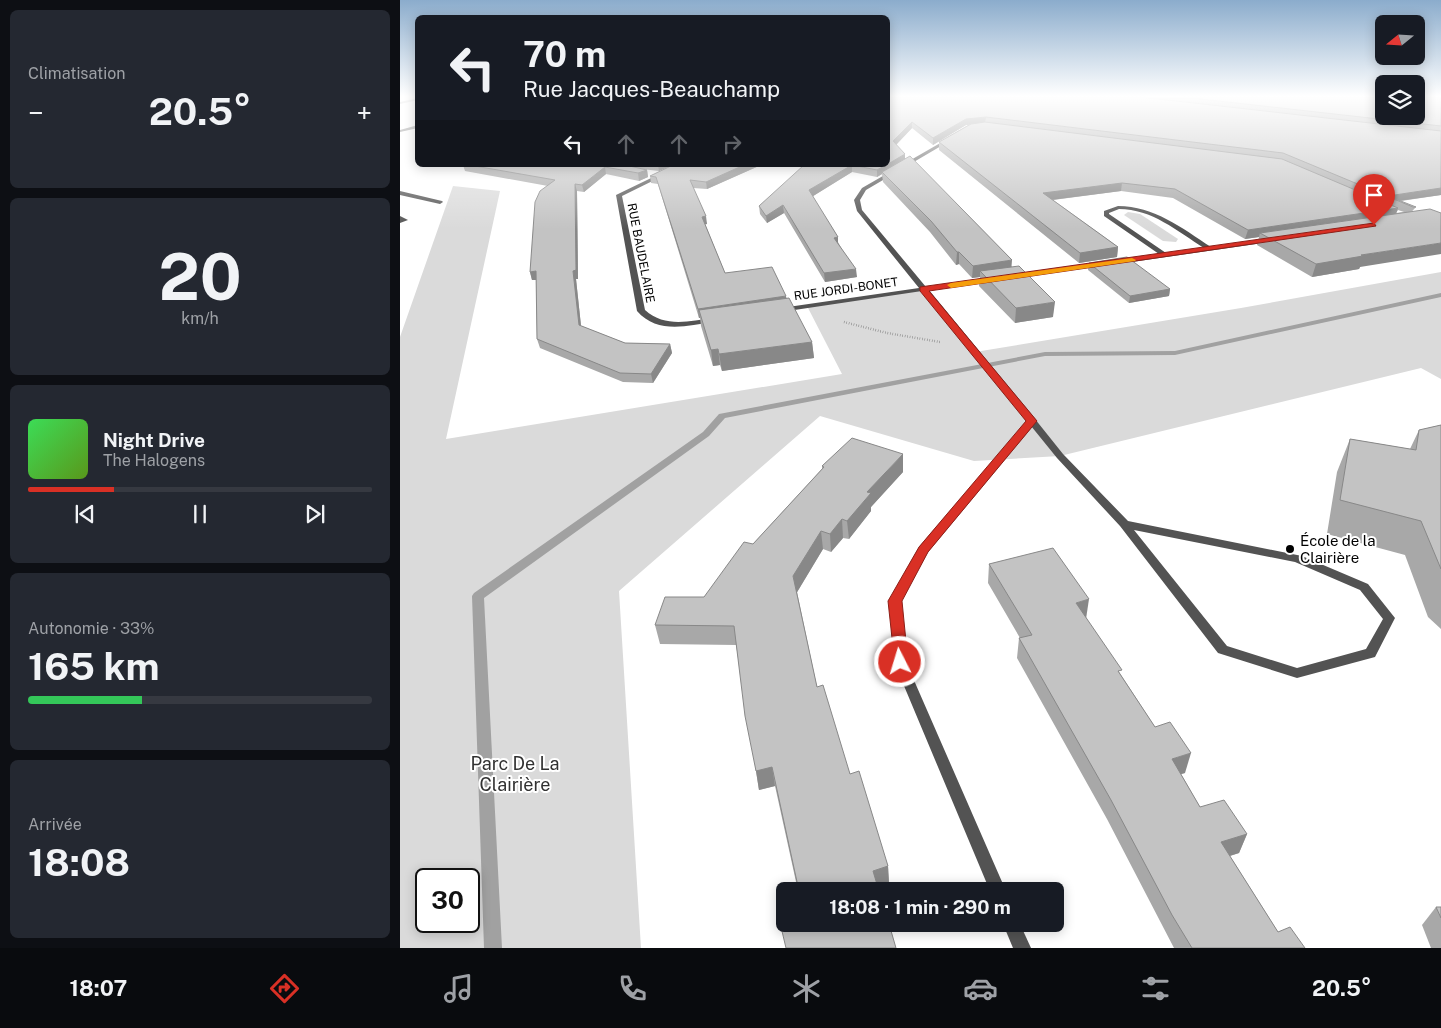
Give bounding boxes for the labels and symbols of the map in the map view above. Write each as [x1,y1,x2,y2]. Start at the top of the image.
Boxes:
north arrow [1375,15,1425,65]
pin [1353,174,1395,225]
street label: RUE BAUDELAIRE [624,202,658,304]
street label: RUE JORDI-BONET [793,275,899,303]
place label: École de la Clairière [1300,532,1376,566]
marker: École de la Clairière [1284,543,1296,555]
position arrow [873,635,925,687]
park label: Parc De La Clairière [470,753,560,795]
speed limit sign: 30 [415,868,480,933]

